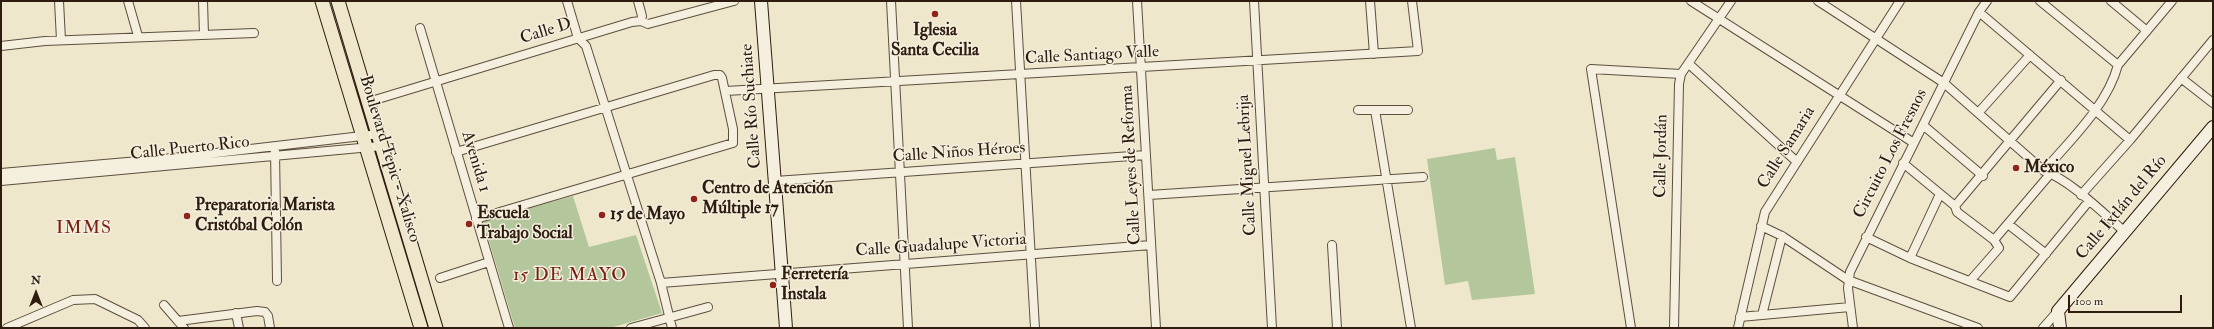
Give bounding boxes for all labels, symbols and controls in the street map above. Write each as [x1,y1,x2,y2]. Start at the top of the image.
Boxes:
marker: Iglesia Santa Cecilia [930,9,940,19]
street label: Calle D [518,15,574,49]
place label: Iglesia Santa Cecilia [891,21,979,61]
street label: Calle Santiago Valle [1024,42,1160,70]
street label: Calle Río Suchiate [737,43,767,169]
street label: Boulevard Tepic - Xalisco [354,73,424,245]
street label: Calle Leyes de Reforma [1118,84,1146,246]
street label: Circuito Los Fresnos [1850,86,1932,222]
street label: Calle Miguel Lebrija [1234,94,1262,236]
street label: Calle Samaria [1754,103,1820,193]
street label: Calle Jordán [1651,114,1673,198]
street label: Avenida 1 [456,129,494,195]
street label: Calle Puerto Rico [129,133,251,165]
street label: Calle Niños Héroes [892,138,1026,168]
street label: Calle Ixtlán del Río [2072,151,2172,265]
place label: México [2024,158,2074,178]
marker: México [2011,163,2021,173]
place label: Centro de Atención Múltiple 17 [702,179,833,219]
marker: Centro de Atención Múltiple 17 [689,194,699,204]
place label: Preparatoria Marista Cristóbal Colón [195,196,335,236]
place label: Escuela Trabajo Social [477,204,573,244]
place label: 15 de Mayo [610,205,685,225]
marker: 15 de Mayo [597,210,607,220]
marker: Preparatoria Marista Cristóbal Colón [182,211,192,221]
district label: IMMS [56,218,112,240]
marker: Escuela Trabajo Social [464,219,474,229]
street label: Calle Guadalupe Victoria [855,230,1027,262]
district label: 15 DE MAYO [513,265,627,287]
place label: Ferretería Instala [781,265,849,305]
north arrow [16,273,56,313]
text: N [31,274,41,287]
marker: Ferretería Instala [768,280,778,290]
scale bar [2070,287,2184,313]
text: 100 m [2075,294,2103,309]

